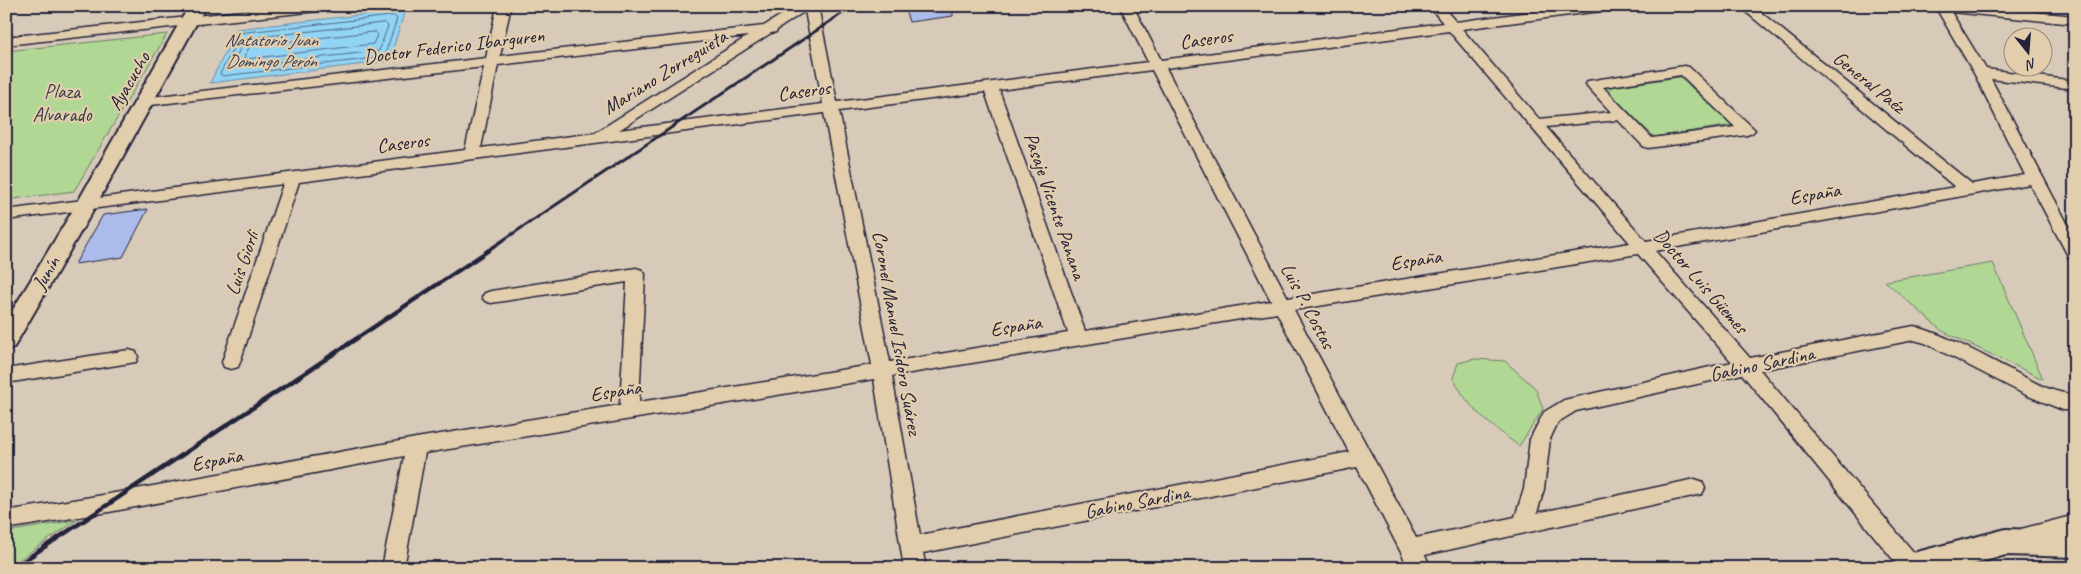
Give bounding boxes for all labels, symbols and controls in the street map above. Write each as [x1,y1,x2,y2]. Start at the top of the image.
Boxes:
street label: Doctor Federico Ibarguren [362,22,547,69]
street label: Mariano Zorreguieta [598,23,733,120]
street label: Caseros [1178,23,1236,55]
north arrow [2004,28,2054,78]
water label: Natatorio Juan Domingo Perón [225,29,319,72]
street label: General Paéz [1828,45,1912,120]
street label: Ayacucho [102,46,156,115]
text: N [2023,55,2038,74]
street label: Caseros [776,75,834,107]
park label: Plaza Alvarado [33,79,92,127]
street label: Caseros [375,127,433,159]
street label: Pasaje Vicente Panana [1018,129,1092,284]
street label: España [1787,177,1844,211]
street label: Doctor Luis Güemes [1648,223,1755,340]
street label: Luis Giorli [220,226,265,298]
street label: Coronel Manuel Isidoro Suárez [867,229,928,439]
street label: España [1389,243,1445,276]
street label: Junín [26,251,66,295]
street label: Luis P. Costas [1275,259,1342,355]
street label: España [989,309,1045,342]
street label: Gabino Sardina [1708,340,1818,387]
street label: España [589,374,645,407]
street label: España [189,443,246,477]
street label: Gabino Sardina [1083,479,1193,524]

